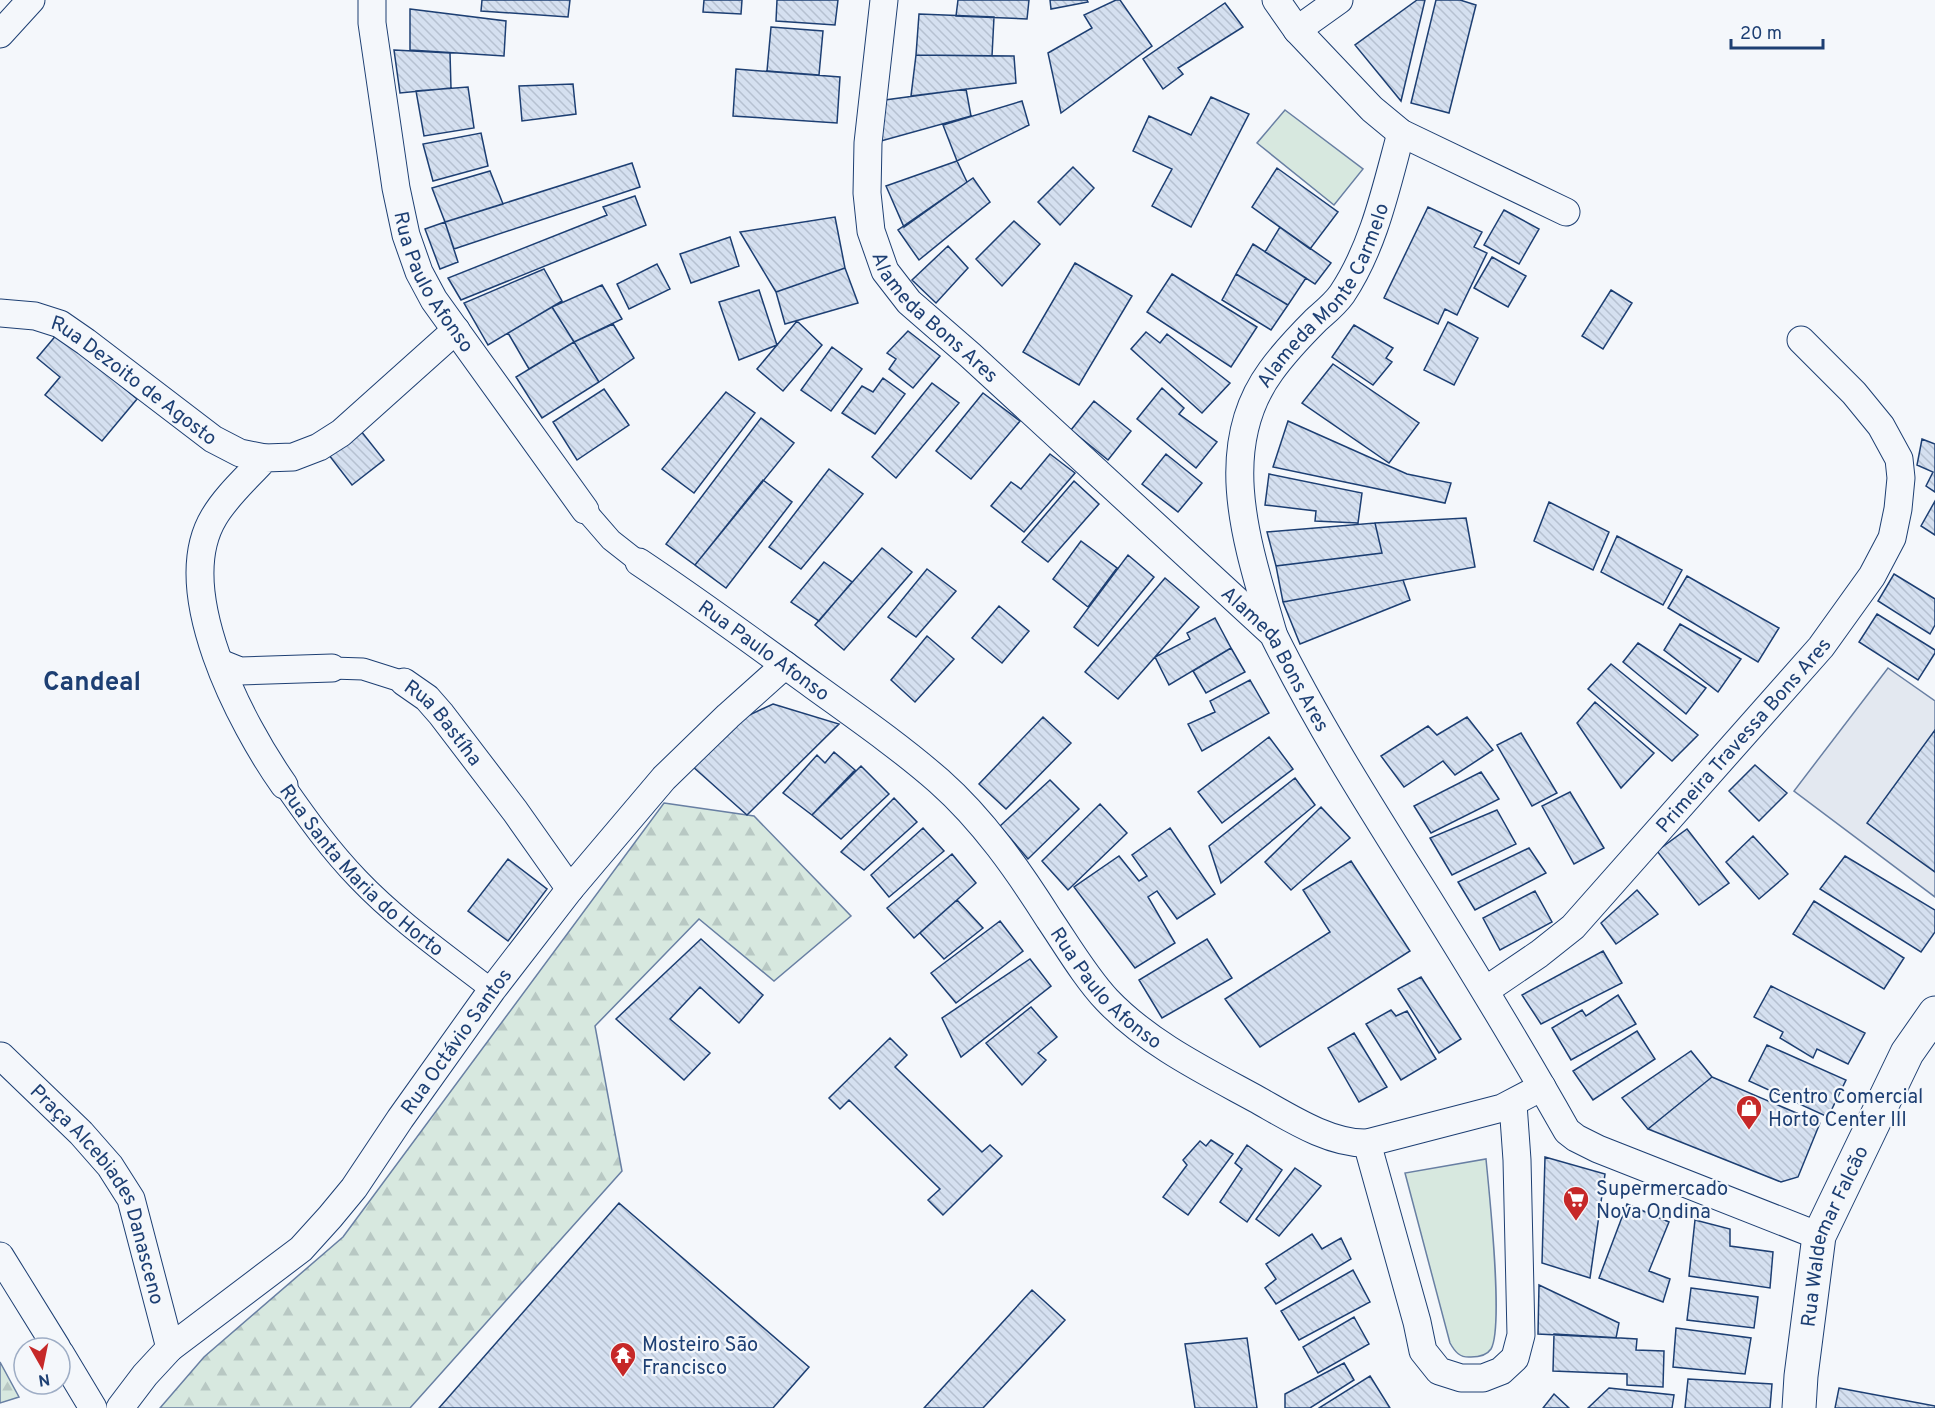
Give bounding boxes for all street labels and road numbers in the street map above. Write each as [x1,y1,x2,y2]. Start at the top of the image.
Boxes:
street label: Alameda Monte Carmelo [1252,200,1396,393]
street label: Rua Paulo Afonso [386,209,479,359]
street label: Alameda Bons Ares [864,249,1003,389]
street label: Rua Dezoito de Agosto [47,311,222,452]
street label: Alameda Bons Ares [1215,582,1334,737]
street label: Rua Paulo Afonso [692,595,834,708]
street label: Primeira Travessa Bons Ares [1651,634,1838,839]
street label: Rua Bastíha [398,675,487,772]
street label: Rua Santa Maria do Horto [273,780,448,964]
street label: Rua Paulo Afonso [1043,923,1166,1056]
street label: Rua Octávio Santos [396,964,519,1121]
street label: Praça Alcebiades Danasceno [23,1080,169,1308]
street label: Rua Waldemar Falcão [1796,1142,1876,1329]

